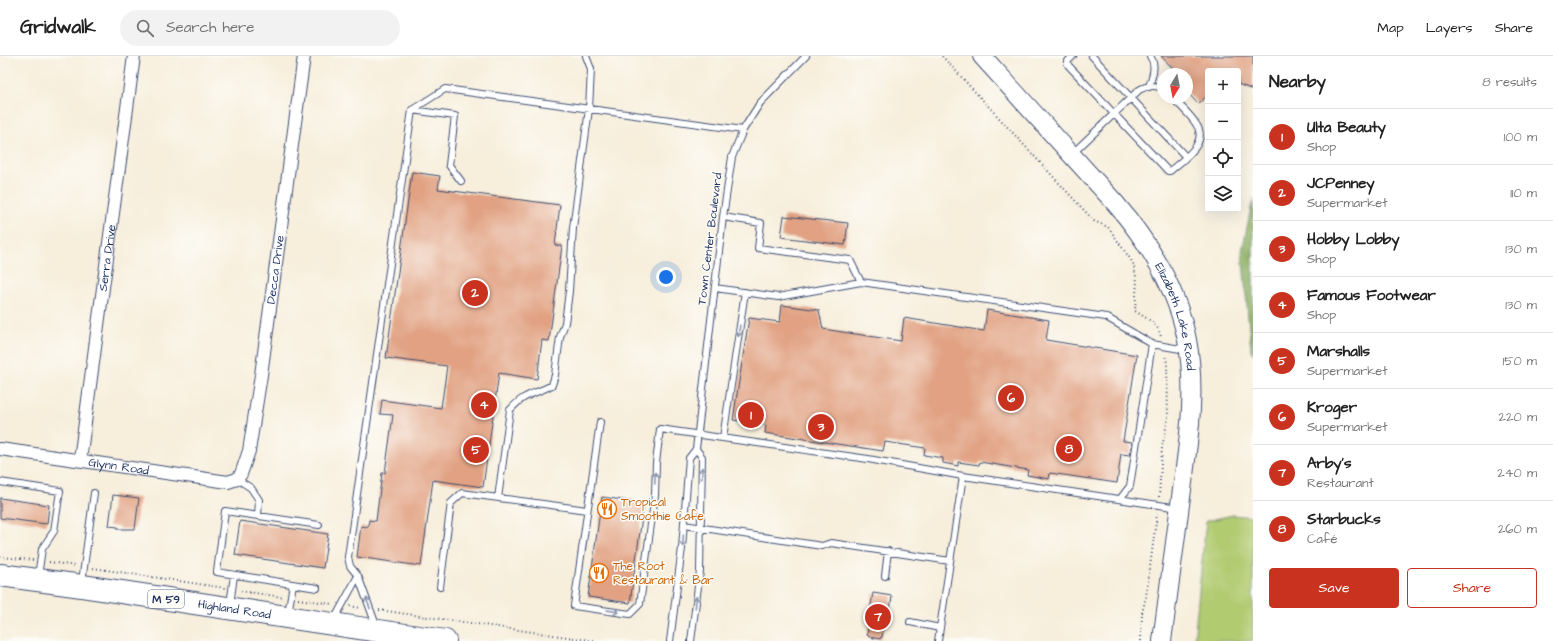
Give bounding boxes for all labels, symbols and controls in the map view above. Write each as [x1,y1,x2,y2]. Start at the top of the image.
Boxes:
search box [120,10,400,46]
text: Gridwalk [20,14,96,41]
icon: search [134,17,156,39]
text: Search here [166,17,254,38]
text: Map [1377,18,1404,38]
text: Layers [1426,18,1473,38]
text: Share [1495,18,1533,38]
north arrow [1157,68,1193,104]
map controls [1205,68,1241,212]
button: + [1205,68,1241,104]
text: Nearby [1269,70,1326,94]
text: 8 results [1482,73,1537,91]
button: − [1205,104,1241,140]
text: Ulta Beauty [1307,117,1386,138]
text: 1 [1281,128,1283,146]
text: 100 m [1504,128,1537,146]
text: Shop [1307,138,1336,156]
button: locate [1205,140,1241,176]
street label: Town Center Boulevard [693,172,727,306]
text: JCPenney [1307,173,1375,194]
button: layers [1205,176,1241,212]
text: 2 [1278,184,1286,202]
text: 110 m [1510,184,1537,202]
text: Supermarket [1307,194,1388,212]
street label: Serra Drive [94,223,120,292]
text: Hobby Lobby [1307,229,1400,250]
street label: Decca Drive [262,234,288,305]
text: 3 [1279,240,1285,258]
text: 130 m [1505,240,1537,258]
text: Shop [1307,250,1336,268]
street label: Elizabeth Lake Road [1151,260,1199,371]
your location [656,267,676,287]
pin: 2 [462,278,488,308]
text: Famous Footwear [1307,285,1436,306]
text: 4 [1278,296,1286,314]
text: 130 m [1505,296,1537,314]
text: Shop [1307,306,1336,324]
one-way arrow [735,324,743,337]
text: Marshalls [1307,341,1370,362]
text: 5 [1277,352,1287,370]
text: 150 m [1503,352,1537,370]
text: Supermarket [1307,362,1388,380]
pin: 6 [998,383,1024,413]
pin: 4 [471,390,497,420]
text: Kroger [1307,397,1357,418]
pin: 1 [738,400,764,430]
text: 6 [1278,408,1286,426]
text: 220 m [1499,408,1537,426]
pin: 3 [808,412,834,442]
text: Supermarket [1307,418,1388,436]
pin: 8 [1056,434,1082,464]
pin: 5 [463,435,489,465]
street label: Glynn Road [87,453,150,479]
text: Arby's [1307,453,1352,474]
text: 7 [1278,464,1286,482]
text: 240 m [1497,464,1537,482]
one-way arrow [698,467,705,480]
one-way arrow [651,472,659,485]
text: Restaurant [1307,474,1374,492]
place label: Tropical Smoothie Cafe [621,494,704,525]
restaurant icon: Tropical Smoothie Cafe [596,498,618,520]
text: Starbucks [1307,509,1381,530]
text: 8 [1278,520,1286,538]
text: 260 m [1498,520,1537,538]
text: Café [1307,530,1338,548]
one-way arrow [679,534,686,547]
place label: The Root Restaurant & Bar [613,558,714,589]
restaurant icon: The Root Restaurant & Bar [588,562,610,584]
button: Save [1269,568,1399,608]
button: Share [1407,568,1537,608]
road number: M 59 [148,590,184,608]
street label: Highland Road [197,595,272,623]
one-way arrow [692,596,700,609]
one-way arrow [364,598,372,610]
pin: 7 [865,602,891,632]
one-way arrow [606,607,619,615]

